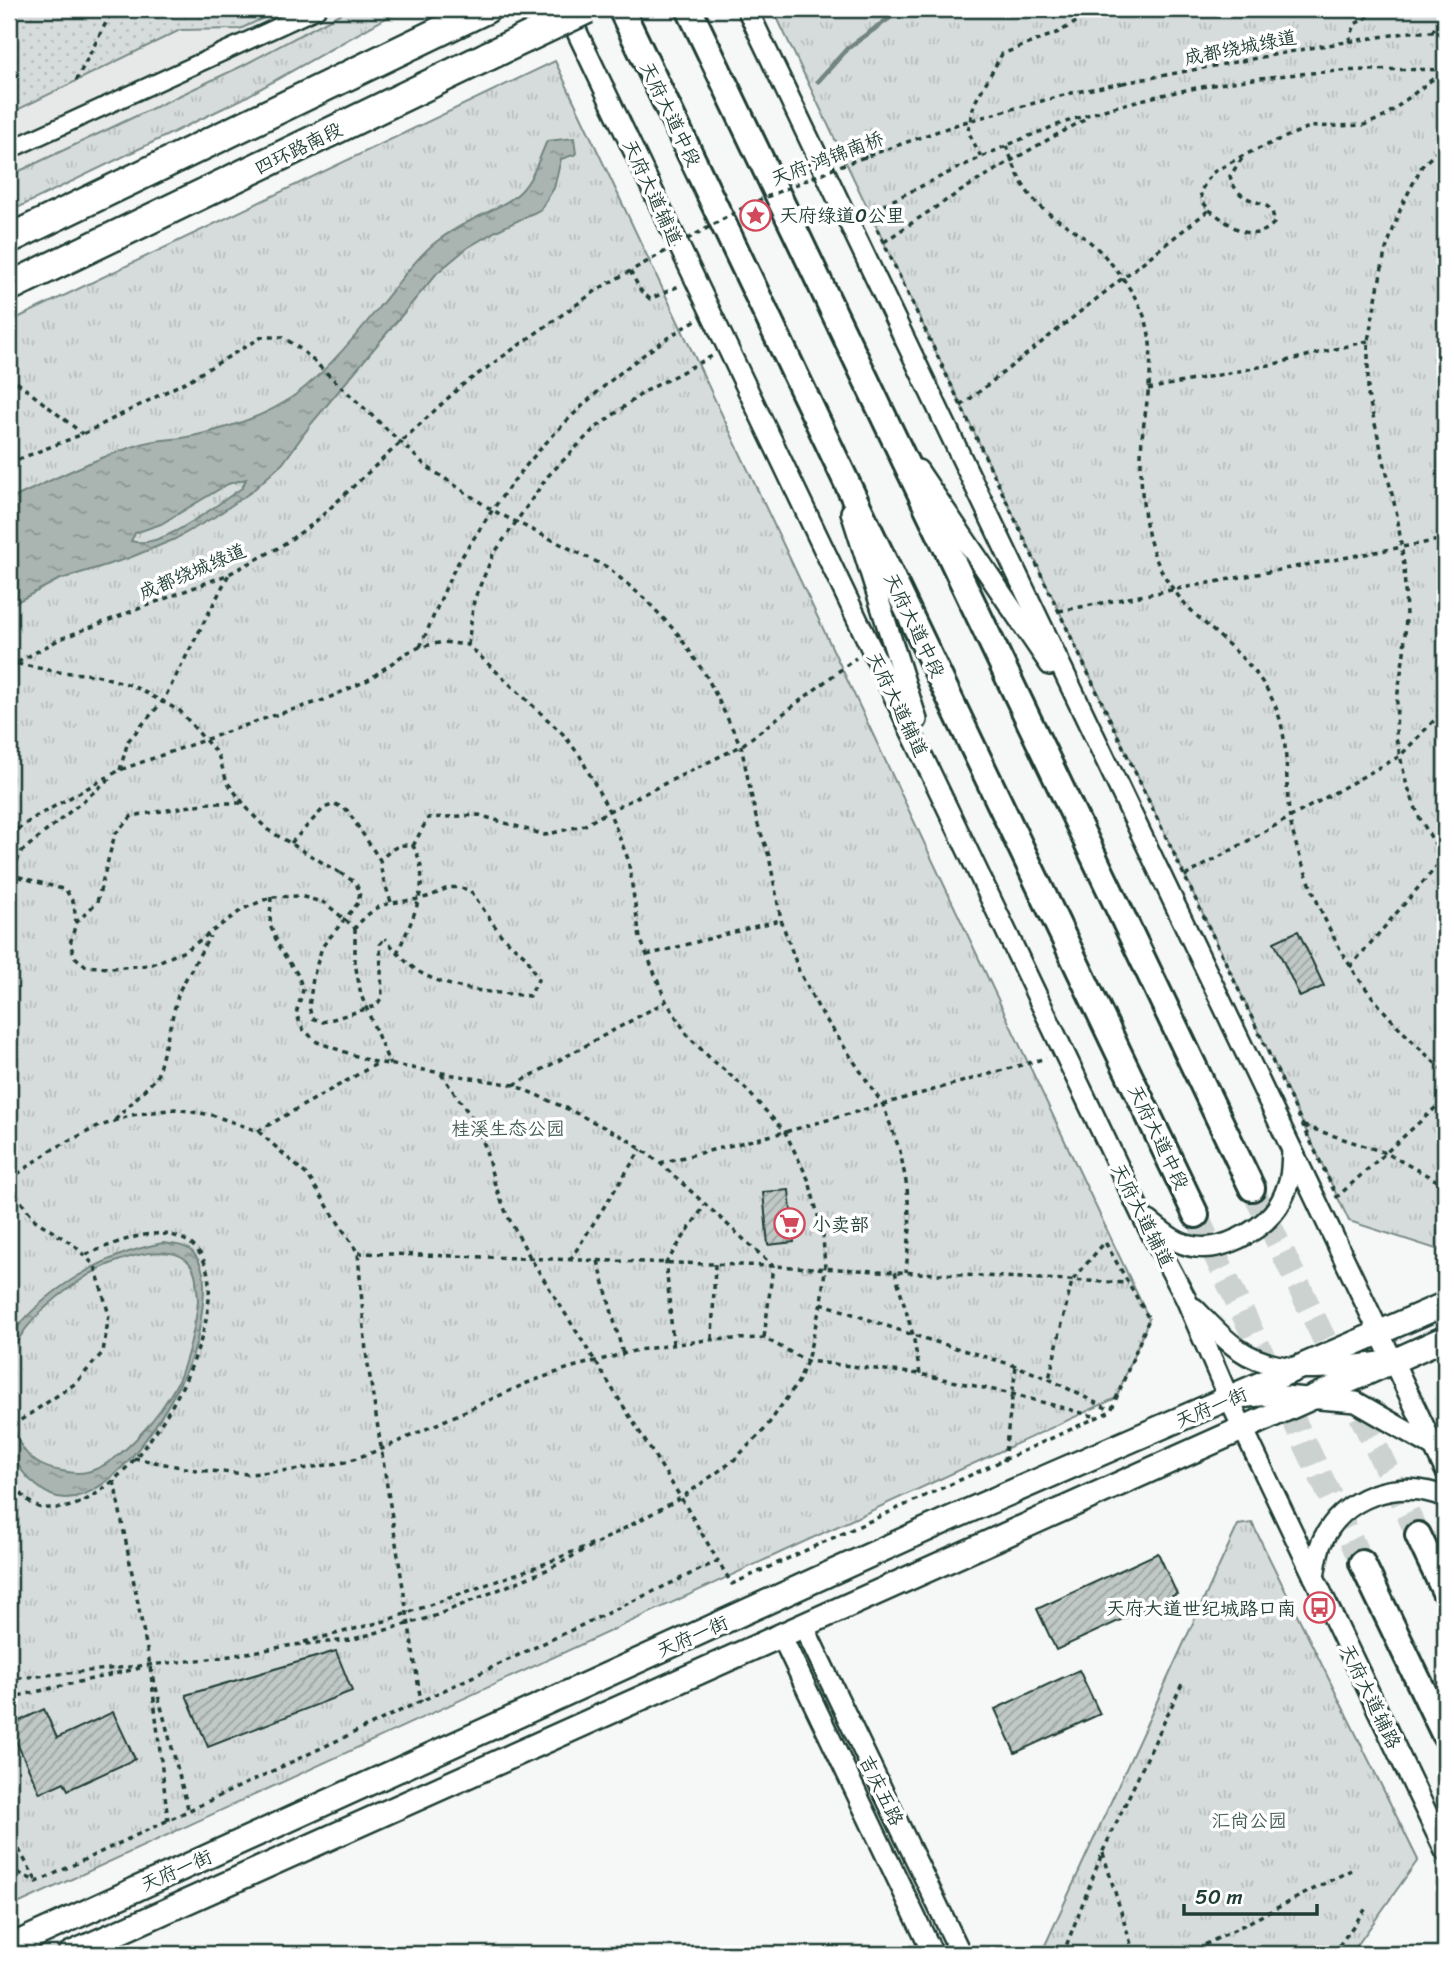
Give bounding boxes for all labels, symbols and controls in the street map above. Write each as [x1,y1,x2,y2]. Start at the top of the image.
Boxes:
street label: 成都绕城绿道 [1181,20,1299,75]
street label: 天府大道中段 [631,56,710,173]
street label: 四环路南段 [248,113,348,184]
street label: 天府·鸿锦南桥 [766,122,889,195]
street label: 天府大道辅道 [614,134,692,251]
place icon: 天府绿道0公里 [739,198,773,232]
place label: 天府绿道0公里 [779,199,905,232]
street label: 成都绕城绿道 [133,534,251,609]
street label: 天府大道中段 [875,567,954,684]
street label: 天府大道辅道 [858,646,937,763]
street label: 天府大道中段 [1119,1079,1198,1196]
park label: 桂溪生态公园 [451,1112,565,1145]
street label: 天府大道辅道 [1102,1157,1183,1274]
supermarket icon: 小卖部 [772,1207,806,1241]
place label: 小卖部 [812,1208,869,1241]
street label: 天府一街 [1170,1377,1253,1437]
bus stop icon: 天府大道世纪城路口南 [1302,1591,1336,1625]
place label: 天府大道世纪城路口南 [1106,1592,1296,1625]
street label: 天府一街 [651,1606,734,1667]
street label: 天府大道辅路 [1331,1638,1410,1755]
street label: 吉庆五路 [850,1749,913,1832]
park label: 汇尚公园 [1211,1804,1287,1837]
street label: 天府一街 [135,1840,218,1901]
scale bar [1184,1872,1318,1916]
text: 50 m [1195,1878,1243,1916]

